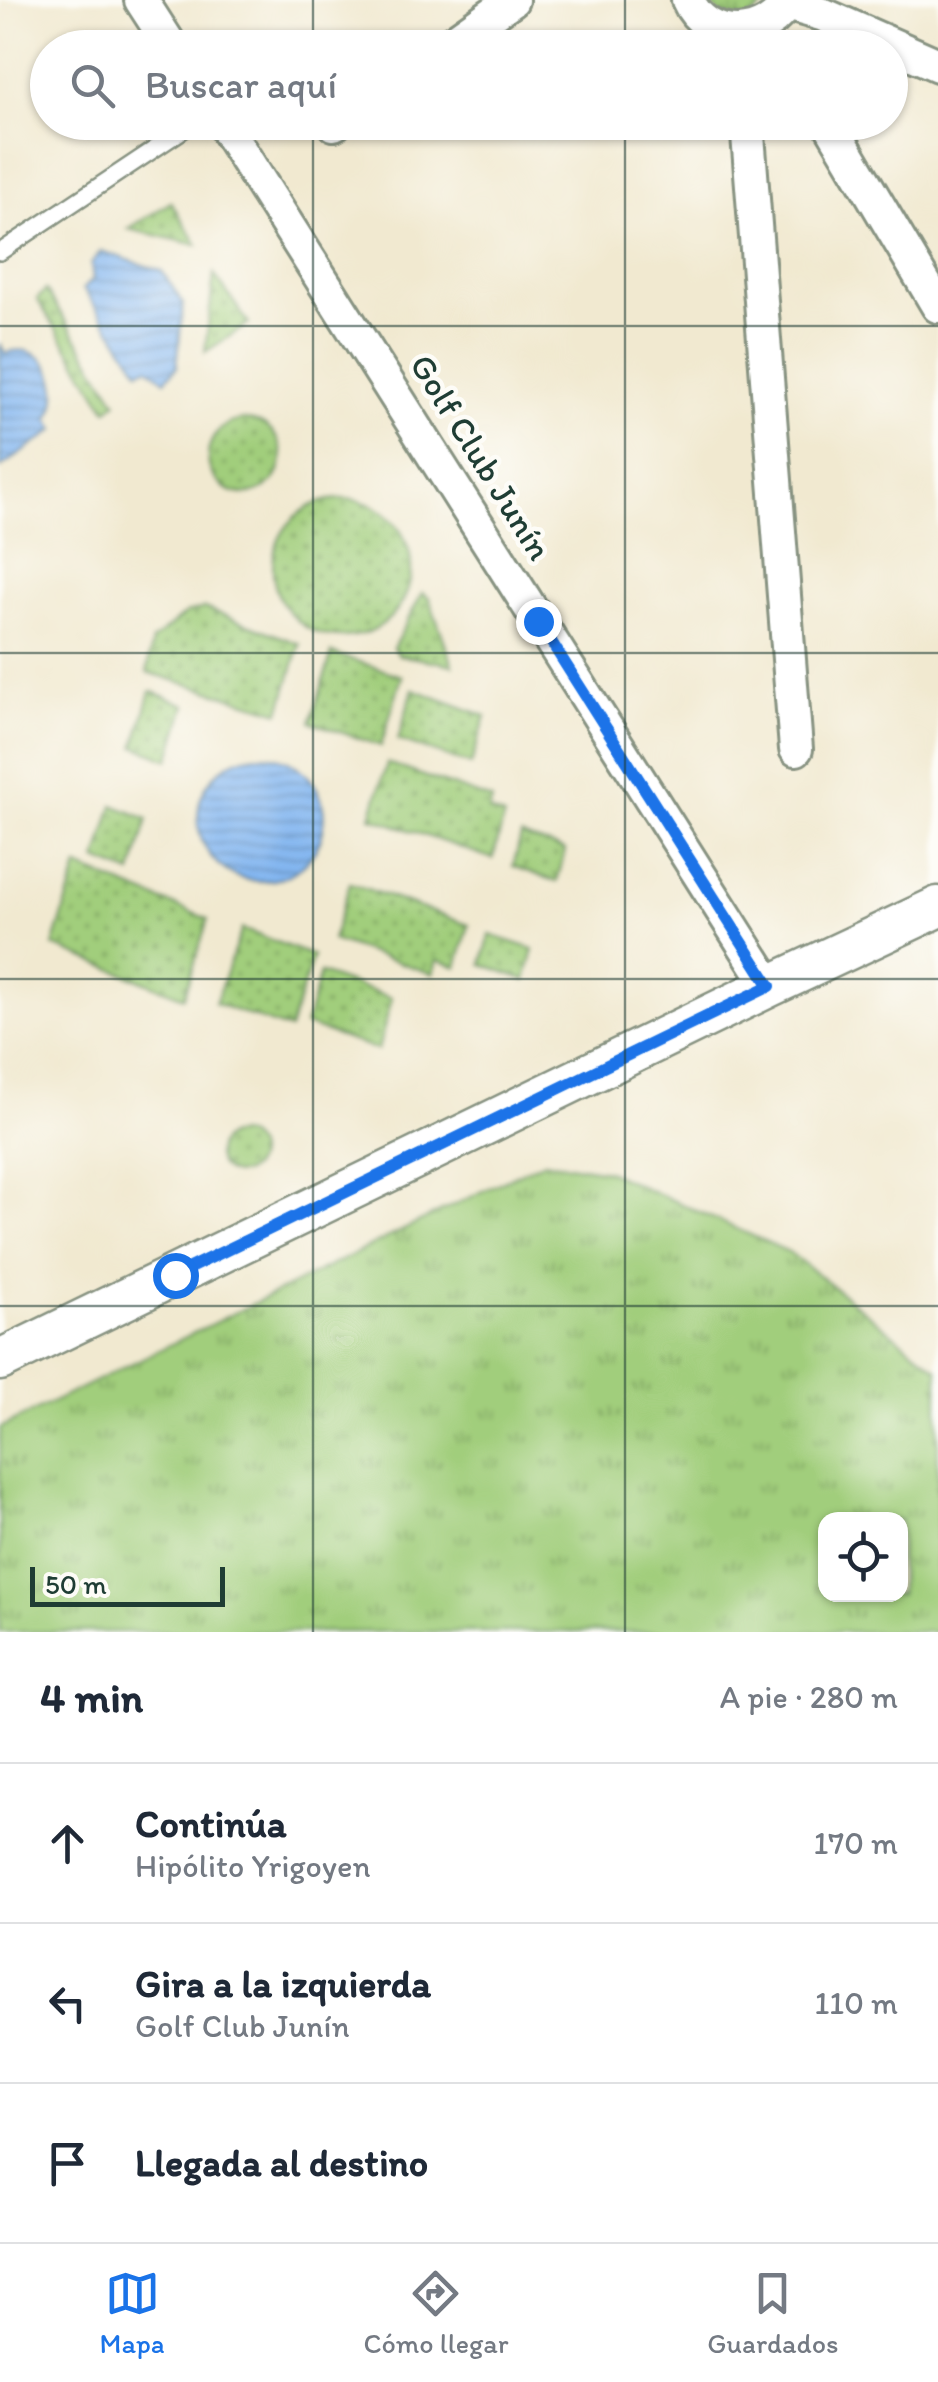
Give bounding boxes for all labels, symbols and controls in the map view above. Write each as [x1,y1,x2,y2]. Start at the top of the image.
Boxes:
search box [30,30,908,140]
icon: search [65,58,120,113]
text: Buscar aquí [145,62,337,108]
street label: Golf Club Junín [401,346,561,568]
route end [516,599,562,645]
route start [153,1253,199,1299]
map controls [818,1512,908,1602]
button: locate [818,1512,908,1602]
scale bar [30,1562,225,1606]
text: 50 m [45,1567,107,1601]
text: 4 min [40,1672,143,1723]
text: A pie · 280 m [720,1678,898,1716]
text: Continúa [135,1801,287,1847]
icon: ahead [40,1816,95,1871]
text: 170 m [813,1824,898,1862]
text: Hipólito Yrigoyen [135,1847,371,1885]
text: Gira a la izquierda [135,1961,431,2007]
icon: left [40,1976,95,2031]
text: 110 m [814,1984,898,2022]
text: Golf Club Junín [135,2007,350,2045]
icon: arrive [40,2136,95,2191]
text: Llegada al destino [135,2140,428,2186]
tab: Mapa [99,2266,165,2360]
tab: Cómo llegar [363,2266,508,2360]
tab: Guardados [707,2266,839,2360]

